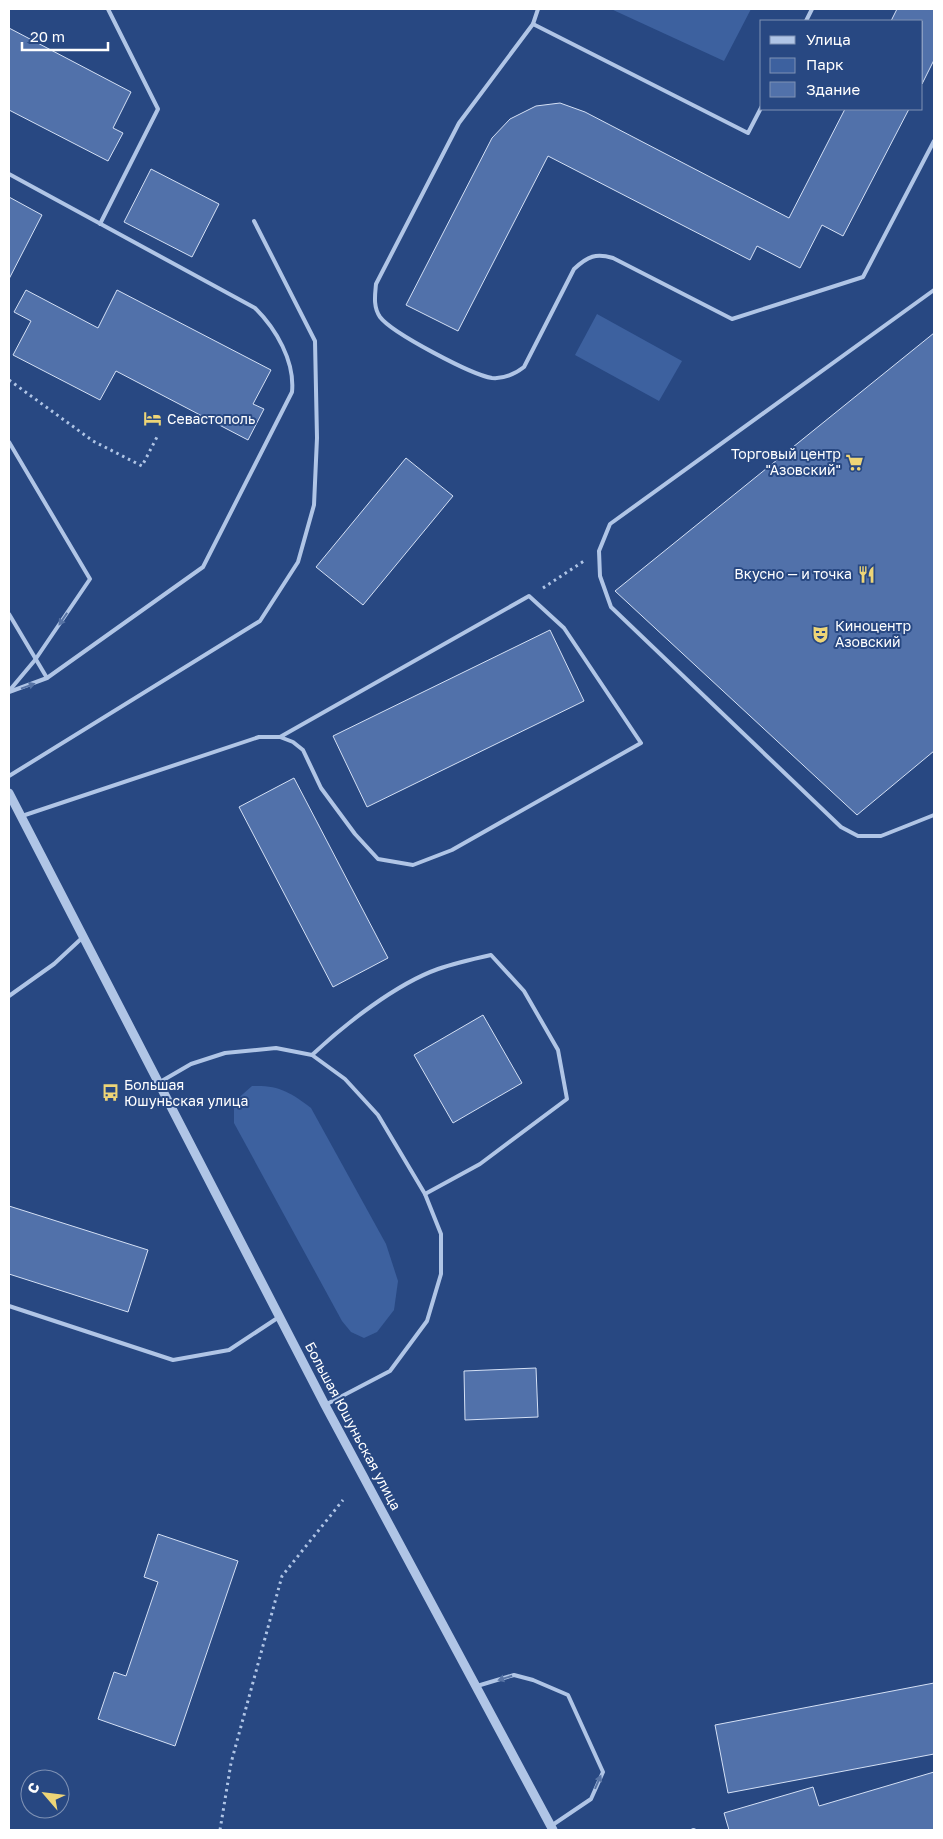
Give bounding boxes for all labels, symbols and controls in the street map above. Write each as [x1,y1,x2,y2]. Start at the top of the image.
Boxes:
scale bar [22,20,109,52]
legend [760,20,923,110]
text: 20 m [30,27,65,45]
text: Улица [806,30,851,48]
text: Парк [806,55,844,73]
text: Здание [806,80,860,98]
hotel icon: Севастополь [143,409,163,429]
place label: Севастополь [167,410,255,427]
place label: Торговый центр "Азовский" [731,445,841,478]
supermarket icon: Торговый центр "Азовский" [845,452,865,472]
restaurant icon: Вкусно — и точка [856,564,876,584]
place label: Вкусно — и точка [734,565,852,582]
one-way arrow [58,613,68,626]
place label: Киноцентр Азовский [835,617,911,650]
theatre icon: Киноцентр Азовский [811,624,831,644]
one-way arrow [21,682,36,690]
place label: Большая Юшуньская улица [124,1076,248,1109]
bus stop icon: Большая Юшуньская улица [100,1083,120,1103]
street label: Большая Юшуньская улица [302,1339,405,1513]
one-way arrow [498,1674,513,1682]
north arrow [20,1769,70,1819]
one-way arrow [595,1775,603,1789]
text: С [23,1779,43,1796]

